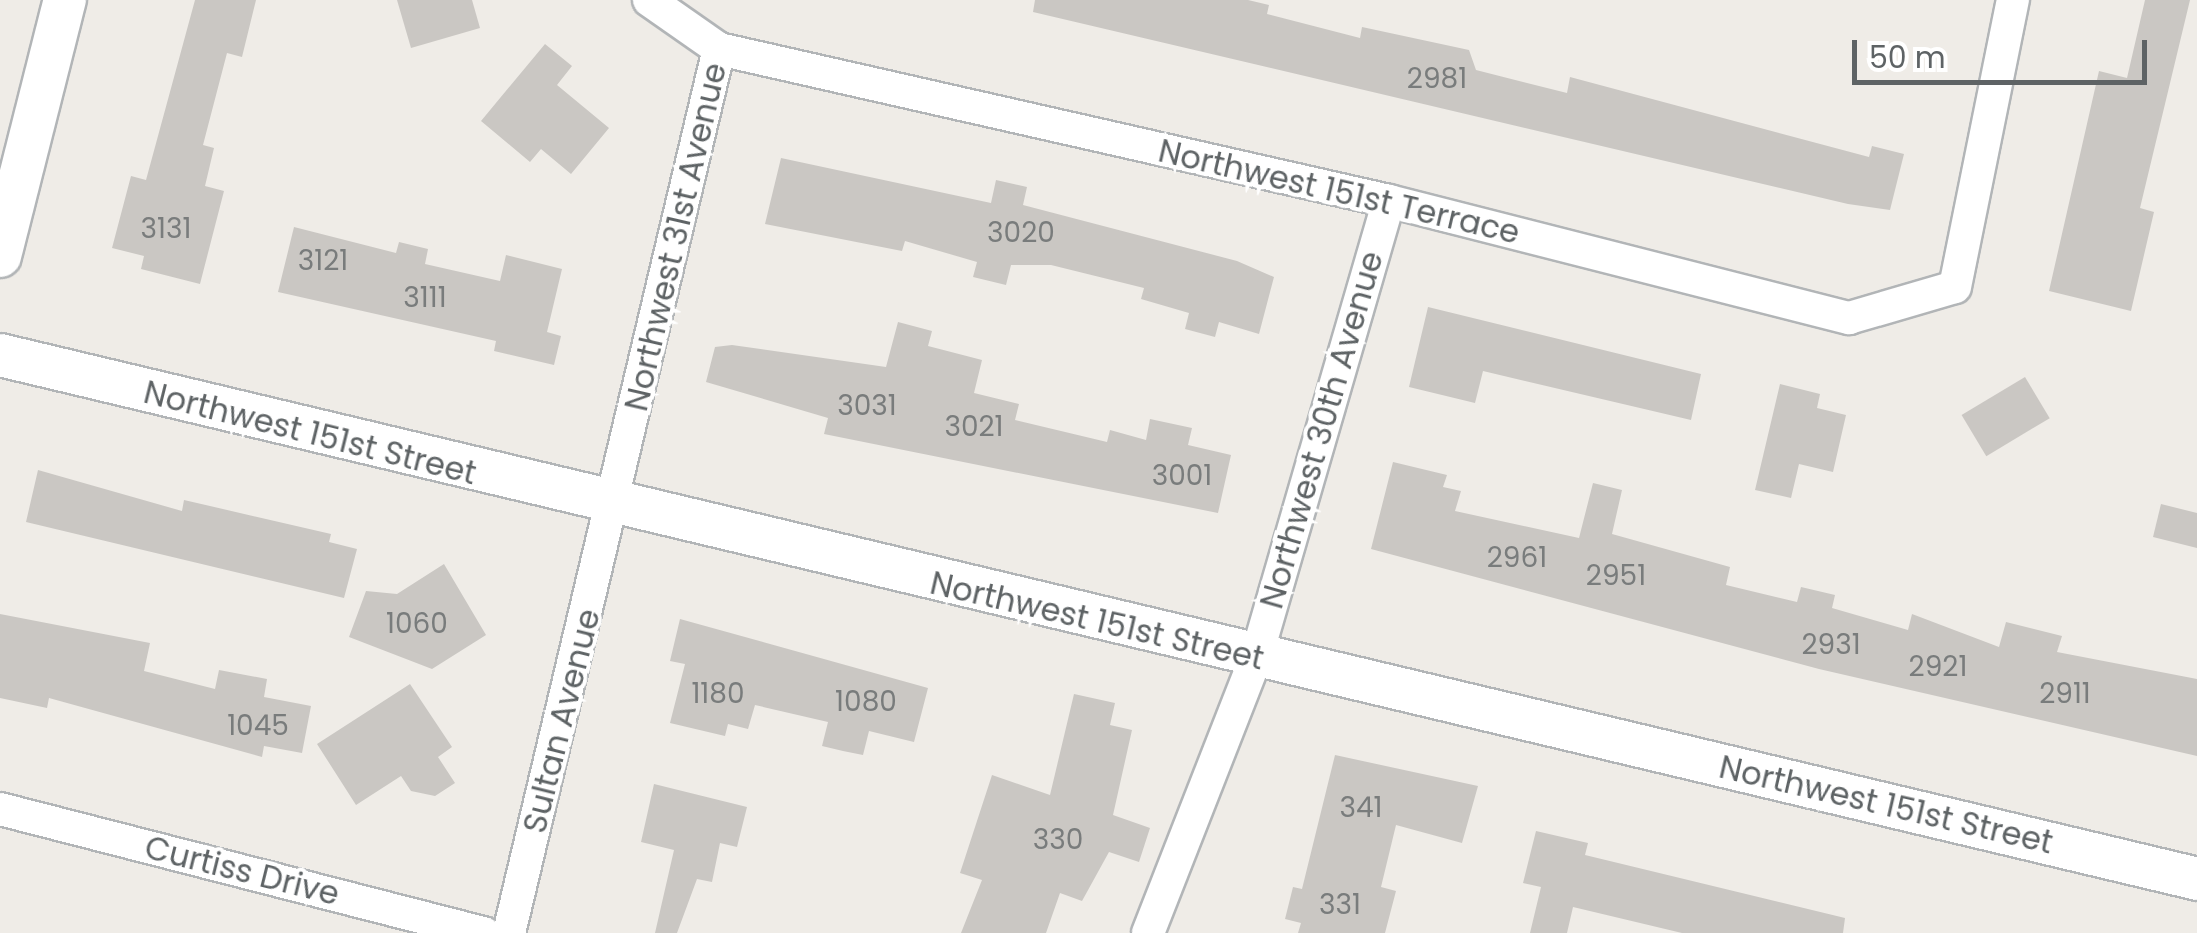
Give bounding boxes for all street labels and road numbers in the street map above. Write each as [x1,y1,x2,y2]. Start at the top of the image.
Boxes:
street label: Northwest 31st Avenue [617,59,735,415]
street label: Northwest 151st Terrace [1155,132,1523,252]
street label: Northwest 30th Avenue [1253,247,1391,613]
street label: Northwest 151st Street [140,373,480,493]
street label: Northwest 151st Street [926,564,1268,678]
street label: Sultan Avenue [516,605,608,837]
street label: Northwest 151st Street [1715,748,2057,862]
street label: Curtiss Drive [141,828,343,914]

